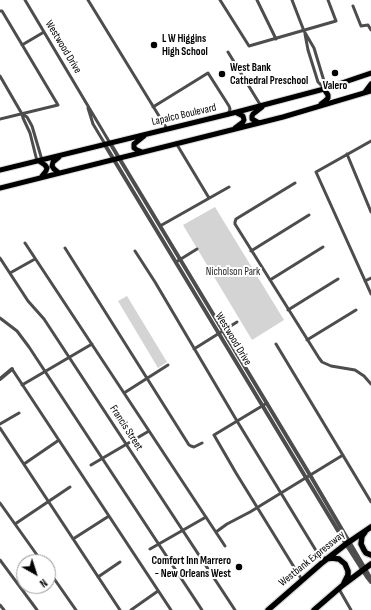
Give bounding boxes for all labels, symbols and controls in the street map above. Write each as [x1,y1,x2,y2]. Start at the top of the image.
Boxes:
street label: Westwood Drive [42,18,84,76]
place label: L W Higgins High School [162,32,208,58]
marker: L W Higgins High School [149,40,159,50]
place label: West Bank Cathedral Preschool [230,61,308,87]
marker: Valero [330,68,340,78]
marker: West Bank Cathedral Preschool [217,69,227,79]
place label: Valero [323,79,347,93]
street label: Lapalco Boulevard [150,101,218,129]
park label: Nicholson Park [206,265,260,279]
street label: Westwood Drive [212,310,254,368]
street label: Francis Street [106,403,146,453]
street label: Westbank Expressway [276,528,348,590]
north arrow [16,554,56,594]
place label: Comfort Inn Marrero - New Orleans West [152,554,231,580]
marker: Comfort Inn Marrero - New Orleans West [234,562,244,572]
text: N [37,576,50,590]

